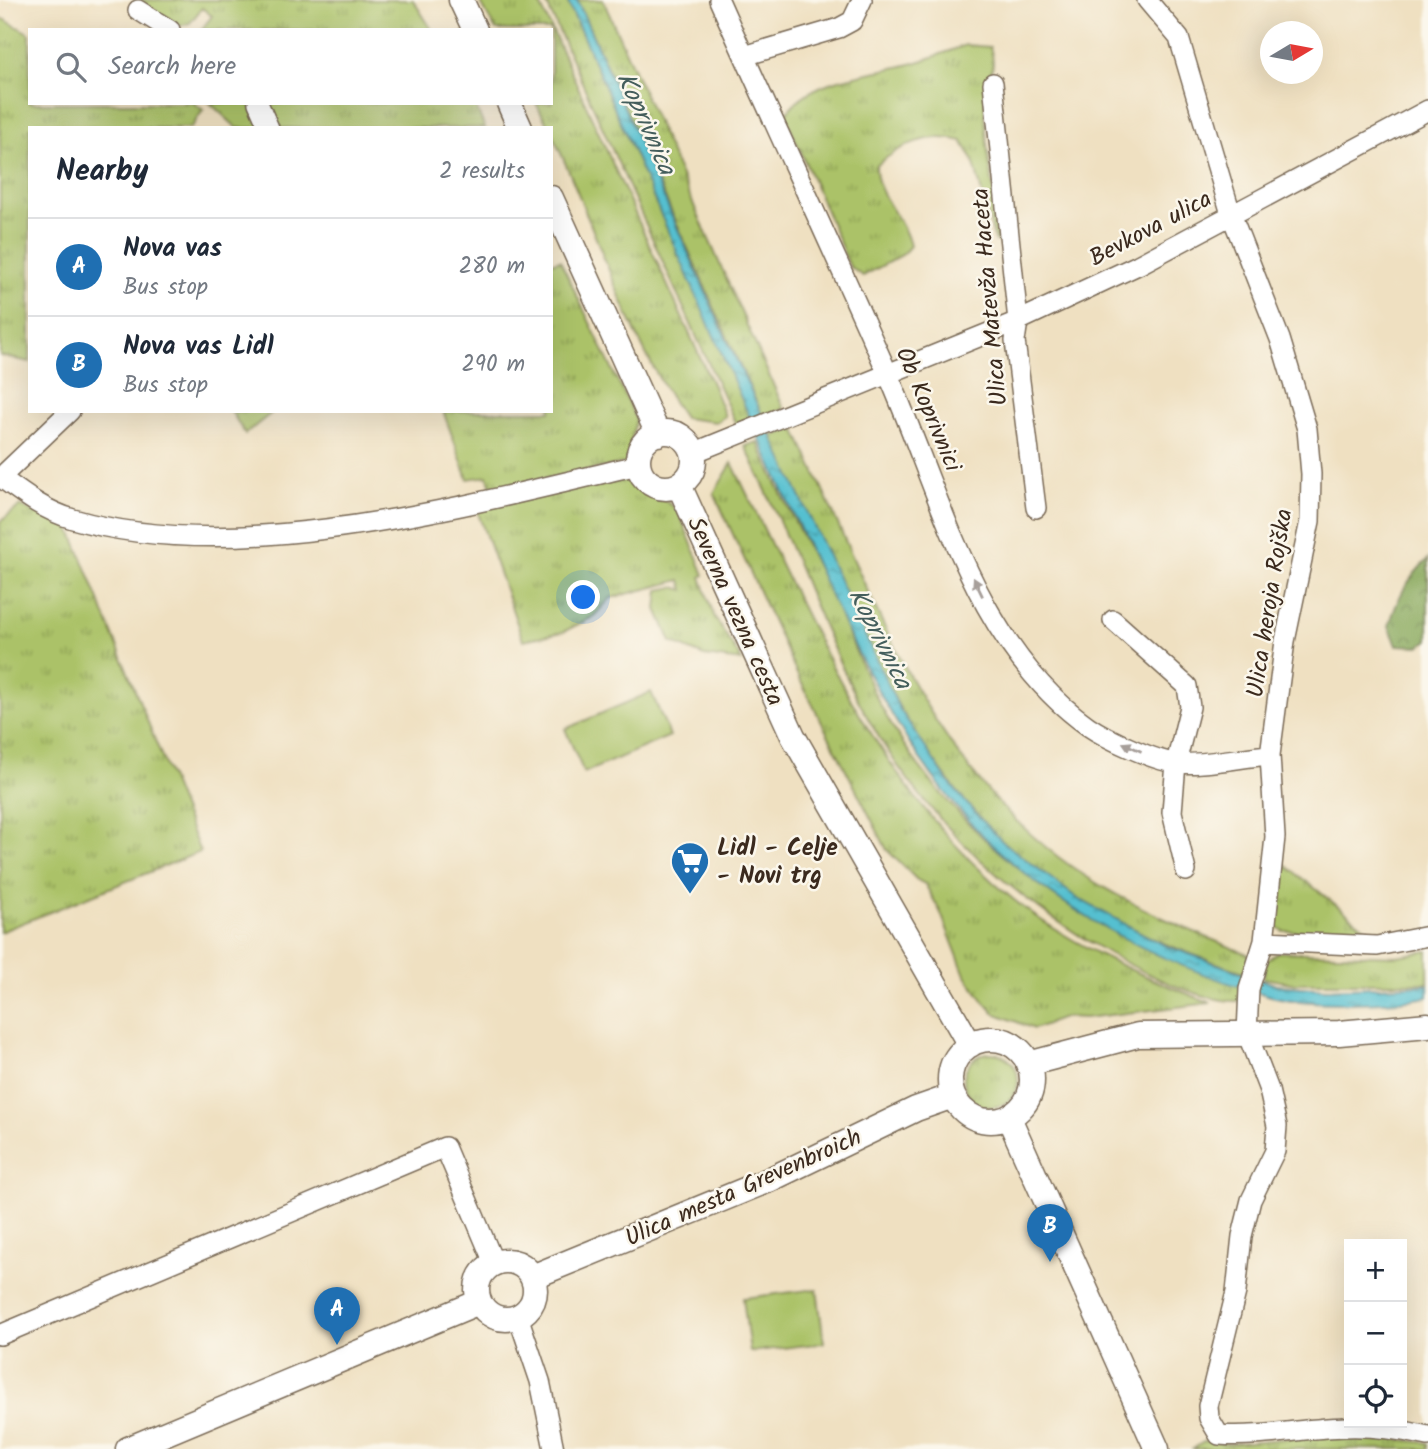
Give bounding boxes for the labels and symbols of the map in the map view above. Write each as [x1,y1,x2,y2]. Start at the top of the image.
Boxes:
north arrow [1260,21,1323,84]
water label: Koprivnica [604,65,687,184]
street label: Bevkova ulica [1082,181,1219,278]
street label: Ulica Matevža Haceta [962,186,1019,407]
street label: Ob Koprivnici [884,341,972,479]
street label: Ulica heroja Rojška [1236,506,1305,700]
street label: Severna vezna cesta [675,511,794,712]
one-way arrow [973,577,984,597]
your location [566,580,600,614]
water label: Koprivnica [836,581,924,699]
one-way arrow [1122,741,1142,753]
place label: Lidl - Celje - Novi trg [717,829,838,896]
supermarket icon: Lidl - Celje - Novi trg [669,840,711,895]
street label: Ulica mesta Grevenbroich [619,1119,868,1258]
pin: B [1027,1204,1073,1262]
pin: A [314,1287,360,1345]

